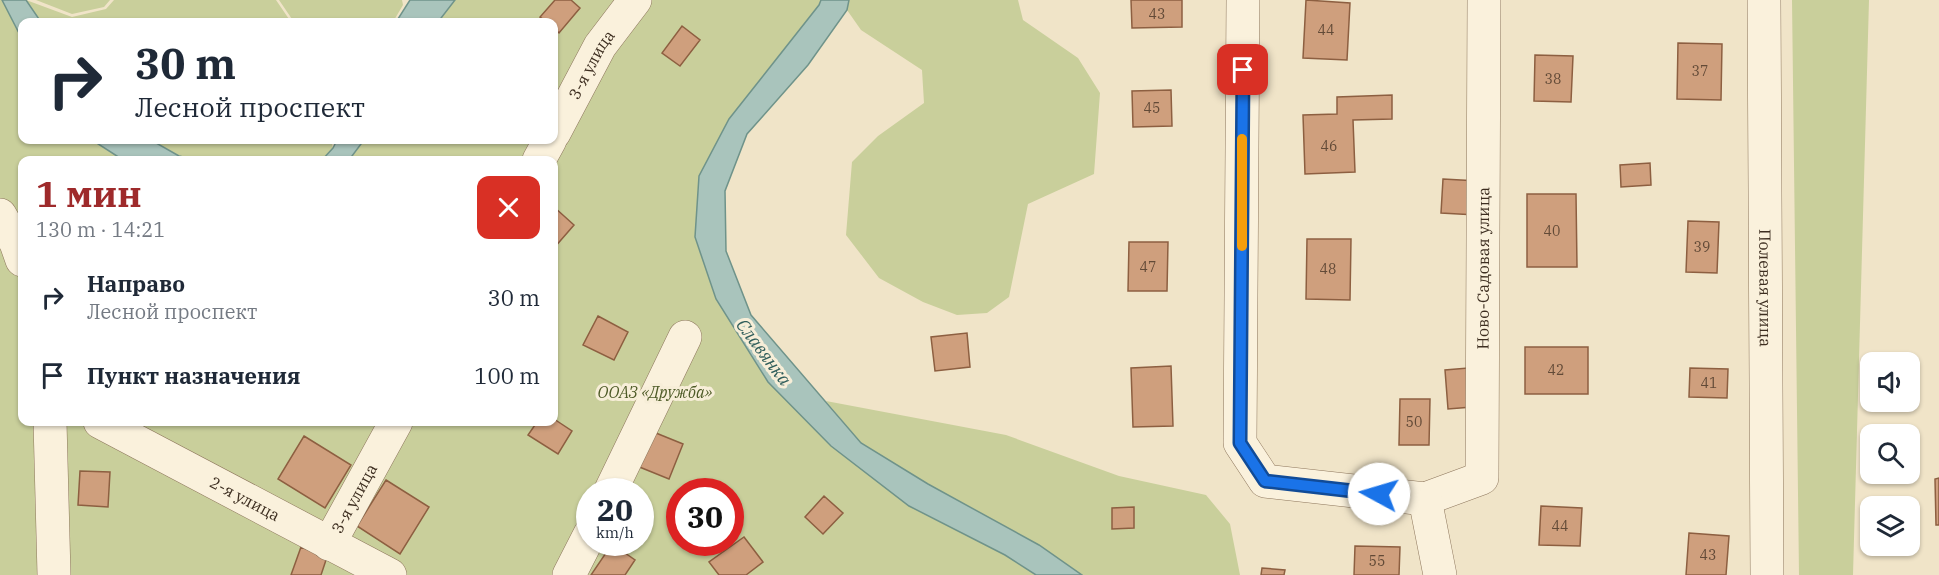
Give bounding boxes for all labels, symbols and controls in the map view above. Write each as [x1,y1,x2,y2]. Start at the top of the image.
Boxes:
house number: 43 [1149,5,1165,23]
house number: 44 [1318,21,1334,39]
street label: 3-я улица [564,26,619,103]
text: 30 m [135,36,236,91]
icon: right [36,42,114,120]
pin [1217,44,1268,95]
icon: arrive [1226,53,1259,86]
house number: 37 [1692,62,1708,80]
house number: 38 [1545,70,1561,88]
text: Лесной проспект [135,89,365,124]
house number: 45 [1144,99,1160,117]
house number: 46 [1321,137,1337,155]
text: 1 мин [36,170,142,217]
button: close [477,176,540,239]
street label: Ново-Садовая улица [1473,187,1493,350]
text: 130 m · 14:21 [36,216,165,243]
house number: 40 [1544,222,1560,240]
street label: Полевая улица [1755,229,1776,347]
house number: 39 [1694,238,1710,256]
house number: 47 [1140,258,1156,276]
house number: 48 [1320,260,1336,278]
text: Направо [87,269,185,298]
icon: right [36,281,69,314]
text: 30 m [488,283,540,312]
text: Лесной проспект [87,298,257,325]
water label: Славянка [731,314,797,390]
map controls [1860,352,1920,556]
button: sound [1860,352,1920,412]
icon: arrive [36,359,69,392]
text: Пункт назначения [87,361,301,390]
text: 100 m [474,361,540,390]
house number: 42 [1548,361,1564,379]
house number: 41 [1701,374,1717,392]
park label: ООАЗ «Дружба» [598,382,713,402]
house number: 50 [1406,413,1422,431]
button: search [1860,424,1920,484]
street label: 3-я улица [327,460,381,537]
position arrow [1347,462,1411,526]
street label: 2-я улица [207,472,284,525]
speed limit sign: 30 [666,478,744,556]
text: 20 [597,490,633,529]
button: layers [1860,496,1920,556]
house number: 44 [1552,517,1568,535]
text: km/h [596,523,634,542]
house number: 43 [1700,546,1716,564]
house number: 55 [1369,552,1385,570]

